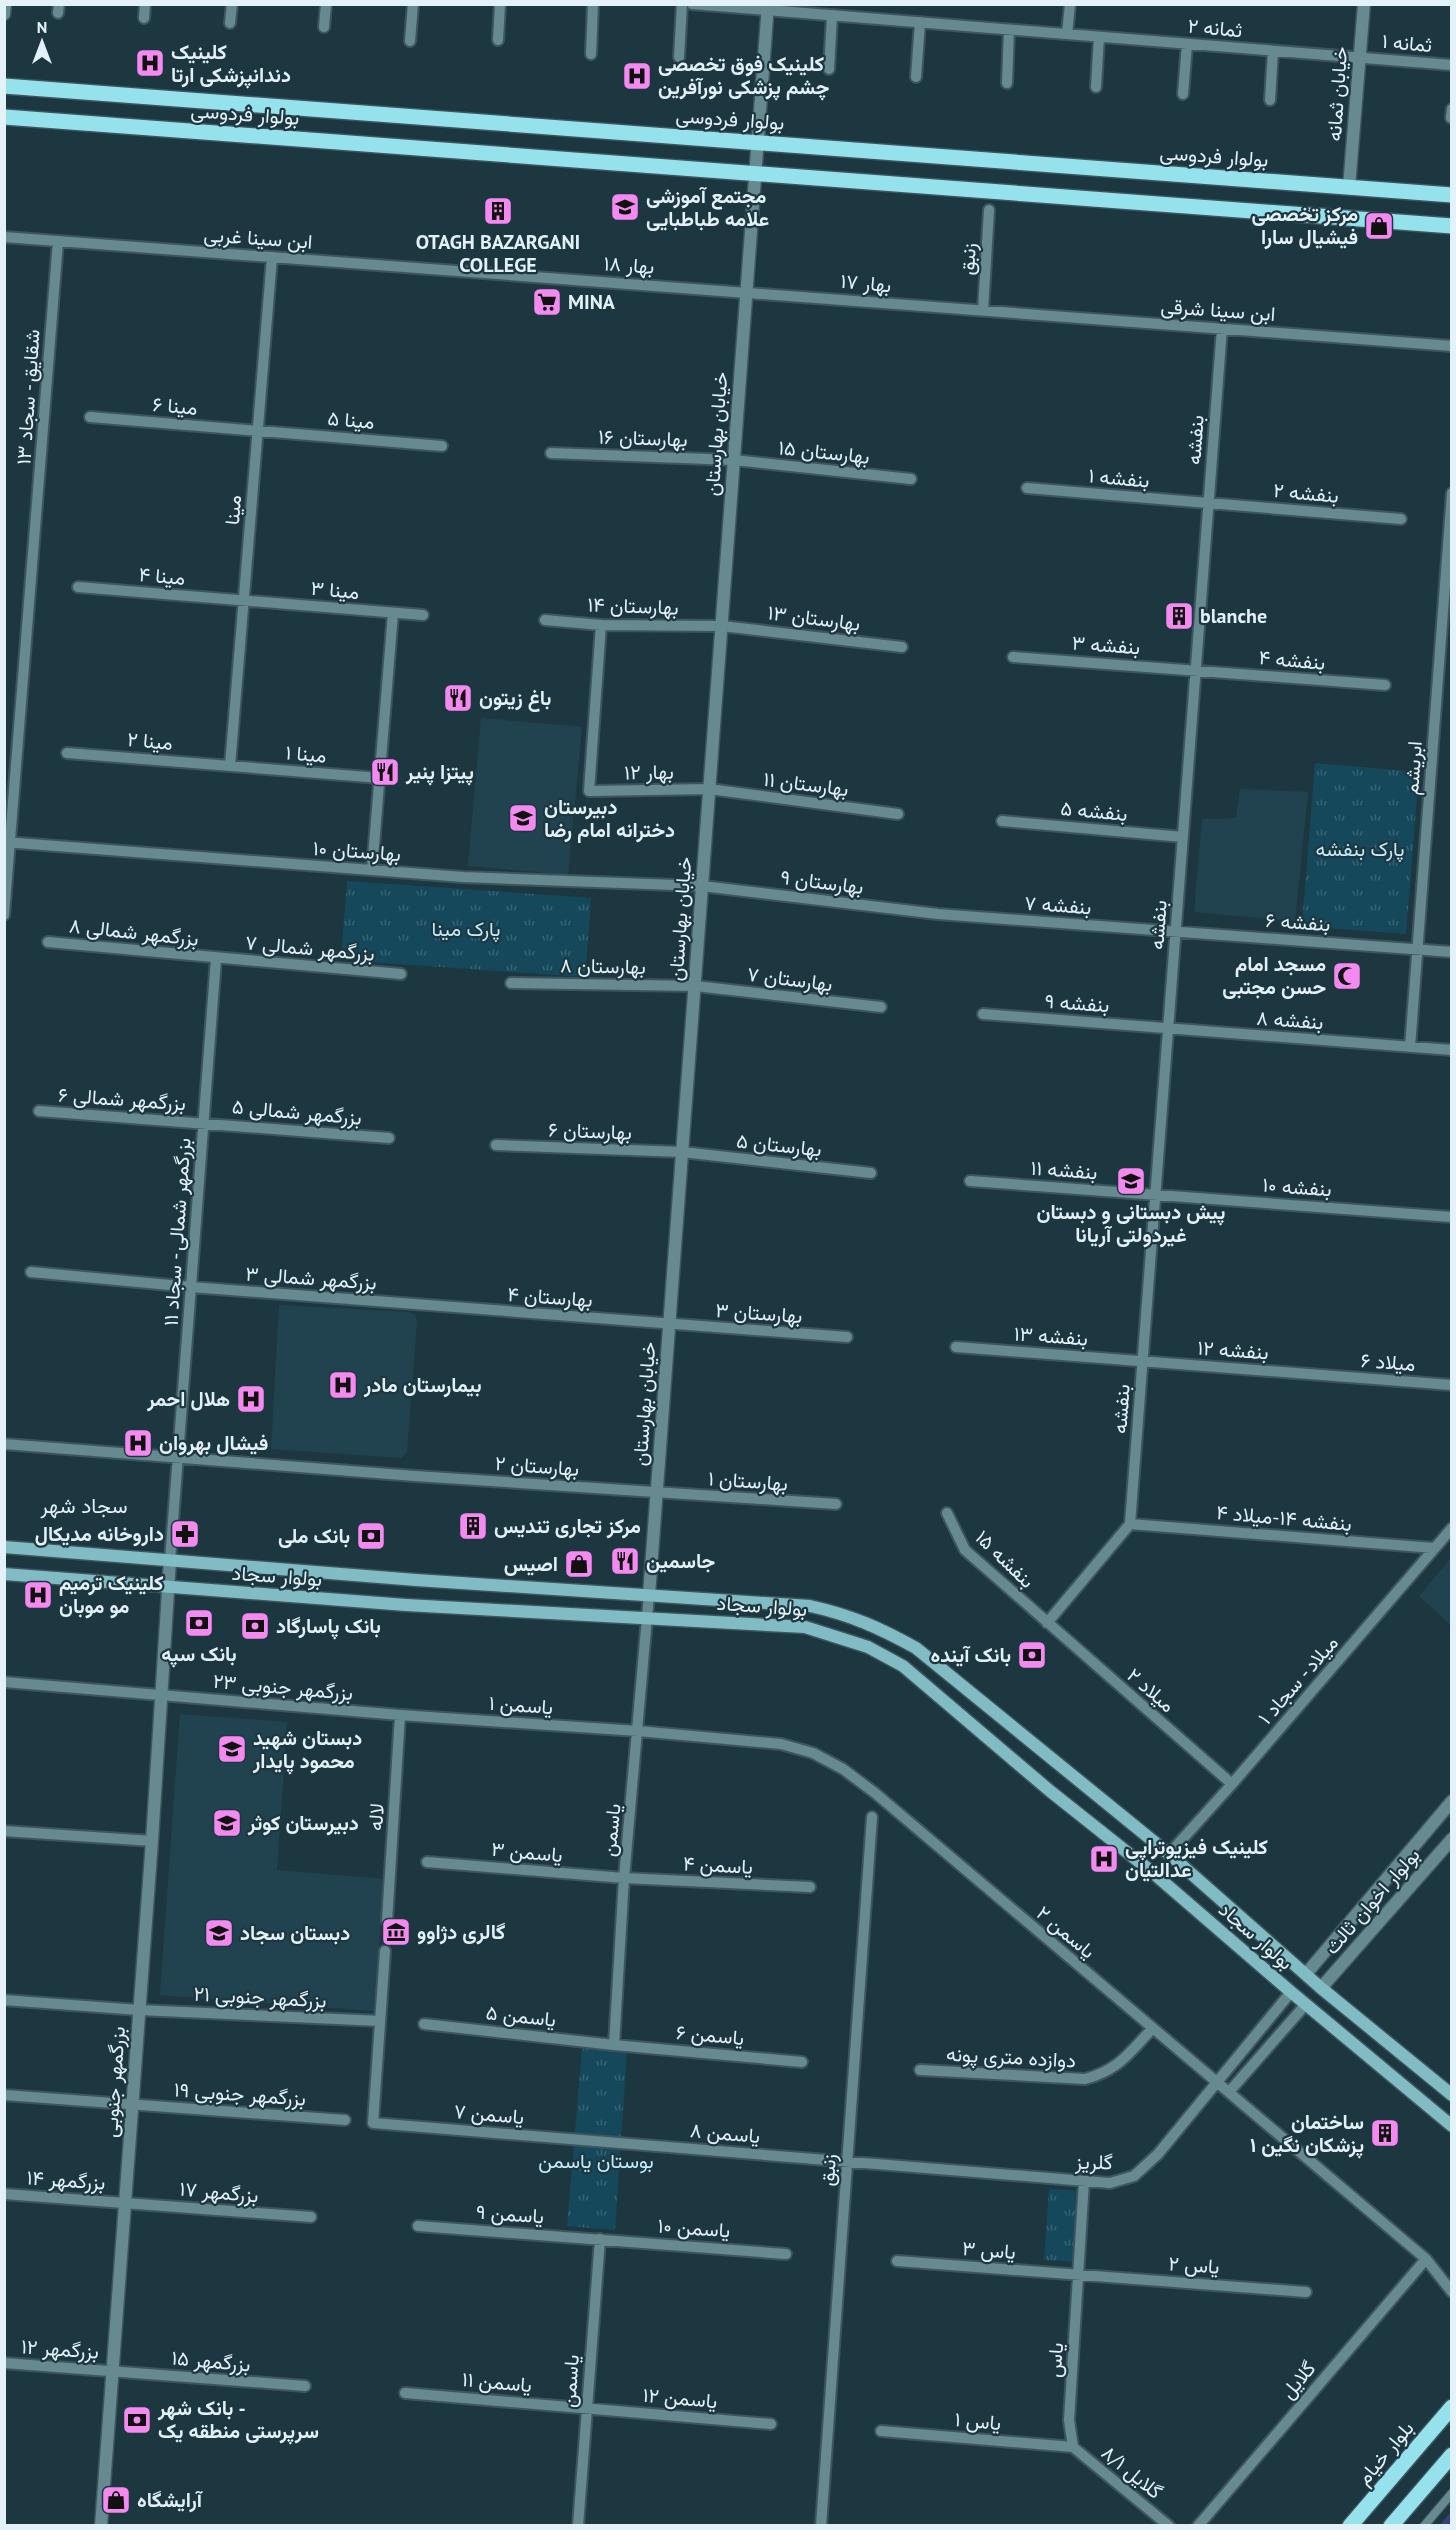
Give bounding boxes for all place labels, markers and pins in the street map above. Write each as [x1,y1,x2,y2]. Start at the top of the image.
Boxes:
place label: کلینیک دندانپزشکی ارتا [171,39,291,89]
hospital icon: کلینیک دندانپزشکی ارتا [134,47,166,79]
place label: کلینیک فوق تخصصی چشم پزشکی نورآفرین [658,51,829,101]
hospital icon: کلینیک فوق تخصصی چشم پزشکی نورآفرین [621,60,653,92]
place label: مجتمع آموزشی علامه طباطبایی [646,183,769,232]
school or university icon: مجتمع آموزشی علامه طباطبایی [609,191,641,223]
building icon: OTAGH BAZARGANI COLLEGE [482,195,514,227]
place label: مرکز تخصصی فیشیال سارا [1251,201,1358,250]
shop icon: مرکز تخصصی فیشیال سارا [1363,210,1395,242]
place label: OTAGH BAZARGANI COLLEGE [416,229,580,278]
supermarket icon: MINA [531,286,563,318]
place label: MINA [568,289,616,315]
building icon: blanche [1163,600,1195,632]
place label: blanche [1200,603,1267,629]
restaurant icon: باغ زیتون [442,682,474,714]
place label: باغ زیتون [479,685,551,712]
restaurant icon: پیتزا پنیر [369,756,401,788]
place label: پیتزا پنیر [405,759,474,786]
place label: دبیرستان دخترانه امام رضا [544,794,675,843]
school or university icon: دبیرستان دخترانه امام رضا [507,802,539,834]
place label: مسجد امام حسن مجتبی [1222,951,1326,1000]
mosque icon: مسجد امام حسن مجتبی [1331,960,1363,992]
school or university icon: پیش دبستانی و دبستان غیردولتی آریانا [1115,1165,1147,1197]
place label: پیش دبستانی و دبستان غیردولتی آریانا [1037,1199,1225,1248]
hospital icon: بیمارستان مادر [327,1369,359,1401]
place label: بیمارستان مادر [363,1372,482,1398]
hospital icon: هلال احمر [235,1383,267,1415]
place label: هلال احمر [146,1386,230,1412]
hospital icon: فیشال بهروان [122,1427,154,1459]
place label: فیشال بهروان [159,1430,268,1456]
building icon: مرکز تجاری تندیس [457,1510,489,1542]
place label: مرکز تجاری تندیس [494,1513,641,1539]
pharmacy icon: داروخانه مدیکال [169,1518,201,1550]
bank icon: بانک ملی [355,1520,387,1552]
place label: داروخانه مدیکال [35,1521,164,1547]
place label: بانک ملی [278,1523,350,1549]
restaurant icon: جاسمین [609,1545,641,1577]
shop icon: اصیس [563,1548,595,1580]
place label: جاسمین [646,1548,715,1574]
place label: اصیس [504,1551,558,1577]
place label: کلینیک ترمیم مو موبان [59,1570,163,1619]
hospital icon: کلینیک ترمیم مو موبان [22,1579,54,1611]
bank icon: بانک سپه [183,1607,215,1639]
bank icon: بانک پاسارگاد [239,1610,271,1642]
place label: بانک پاسارگاد [276,1613,381,1640]
bank icon: بانک آینده [1016,1639,1048,1671]
place label: بانک سپه [161,1641,237,1668]
place label: بانک آینده [931,1642,1011,1668]
place label: دبستان شهید محمود پایدار [252,1725,362,1775]
school or university icon: دبستان شهید محمود پایدار [216,1733,248,1765]
school or university icon: دبیرستان کوثر [211,1807,243,1839]
place label: دبیرستان کوثر [247,1810,359,1836]
place label: کلینیک فیزیوتراپی عدالتیان [1125,1834,1268,1883]
hospital icon: کلینیک فیزیوتراپی عدالتیان [1088,1843,1120,1875]
museum icon: گالری دژاوو [380,1916,412,1948]
school or university icon: دبستان سجاد [203,1917,235,1949]
place label: گالری دژاوو [417,1919,505,1945]
place label: دبستان سجاد [240,1920,350,1946]
place label: ساختمان پزشکان نگین ۱ [1250,2109,1364,2159]
building icon: ساختمان پزشکان نگین ۱ [1369,2117,1401,2149]
place label: بانک شهر - سرپرستی منطقه یک [157,2395,319,2445]
bank icon: بانک شهر - سرپرستی منطقه یک [121,2404,153,2436]
shop icon: آرایشگاه [100,2484,132,2516]
place label: آرایشگاه [137,2487,204,2513]

